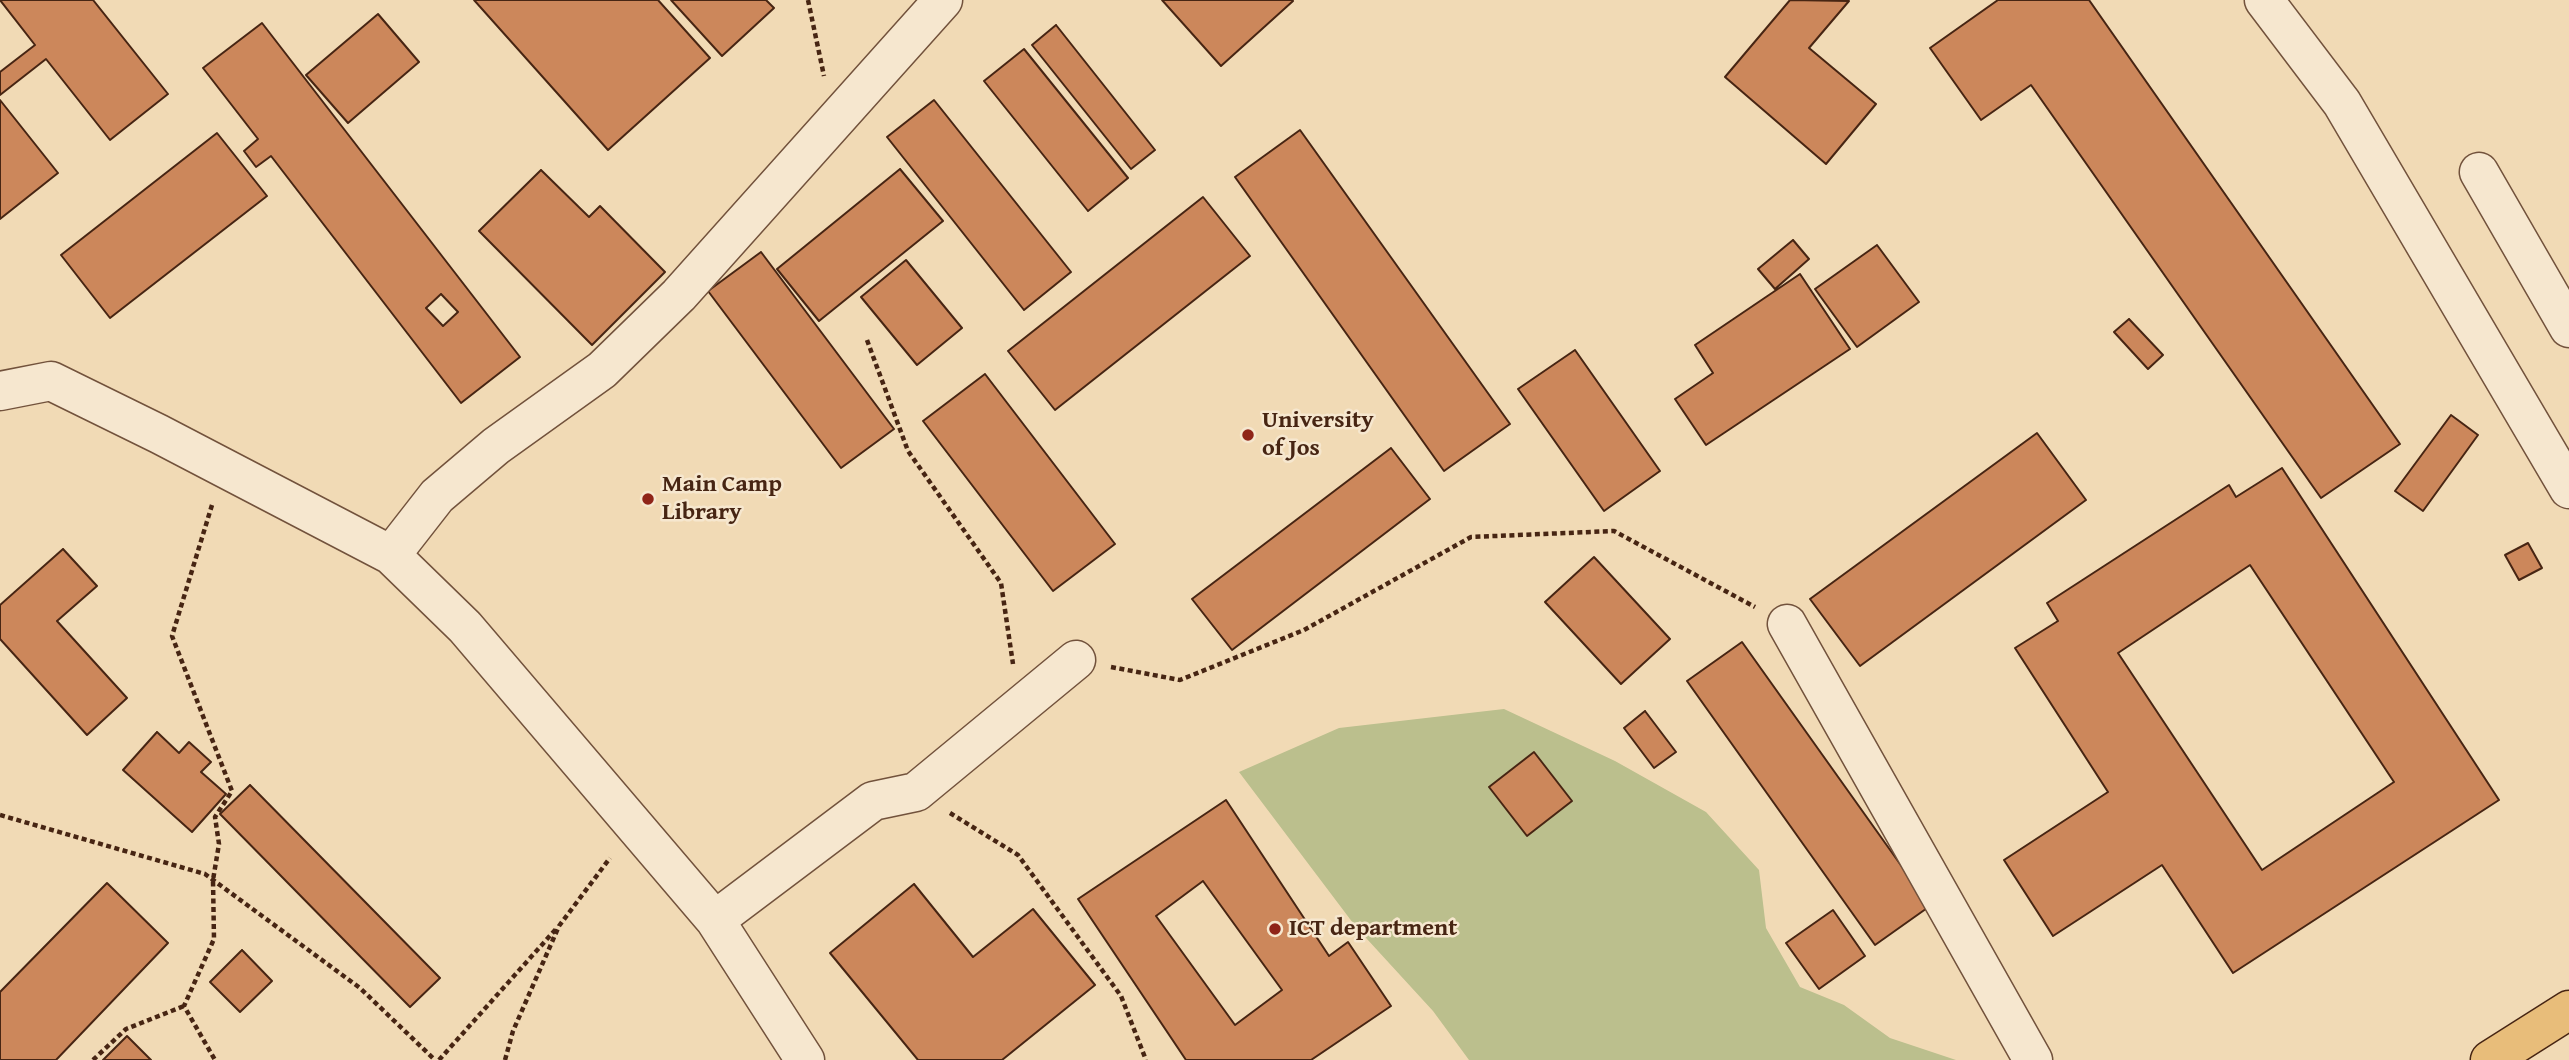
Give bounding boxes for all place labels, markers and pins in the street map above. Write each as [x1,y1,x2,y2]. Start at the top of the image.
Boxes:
place label: University of Jos [1262,407,1373,463]
marker: University of Jos [1240,427,1256,443]
place label: Main Camp Library [662,471,782,527]
marker: Main Camp Library [640,491,656,507]
place label: ICT department [1289,915,1457,943]
marker: ICT department [1267,921,1283,937]

